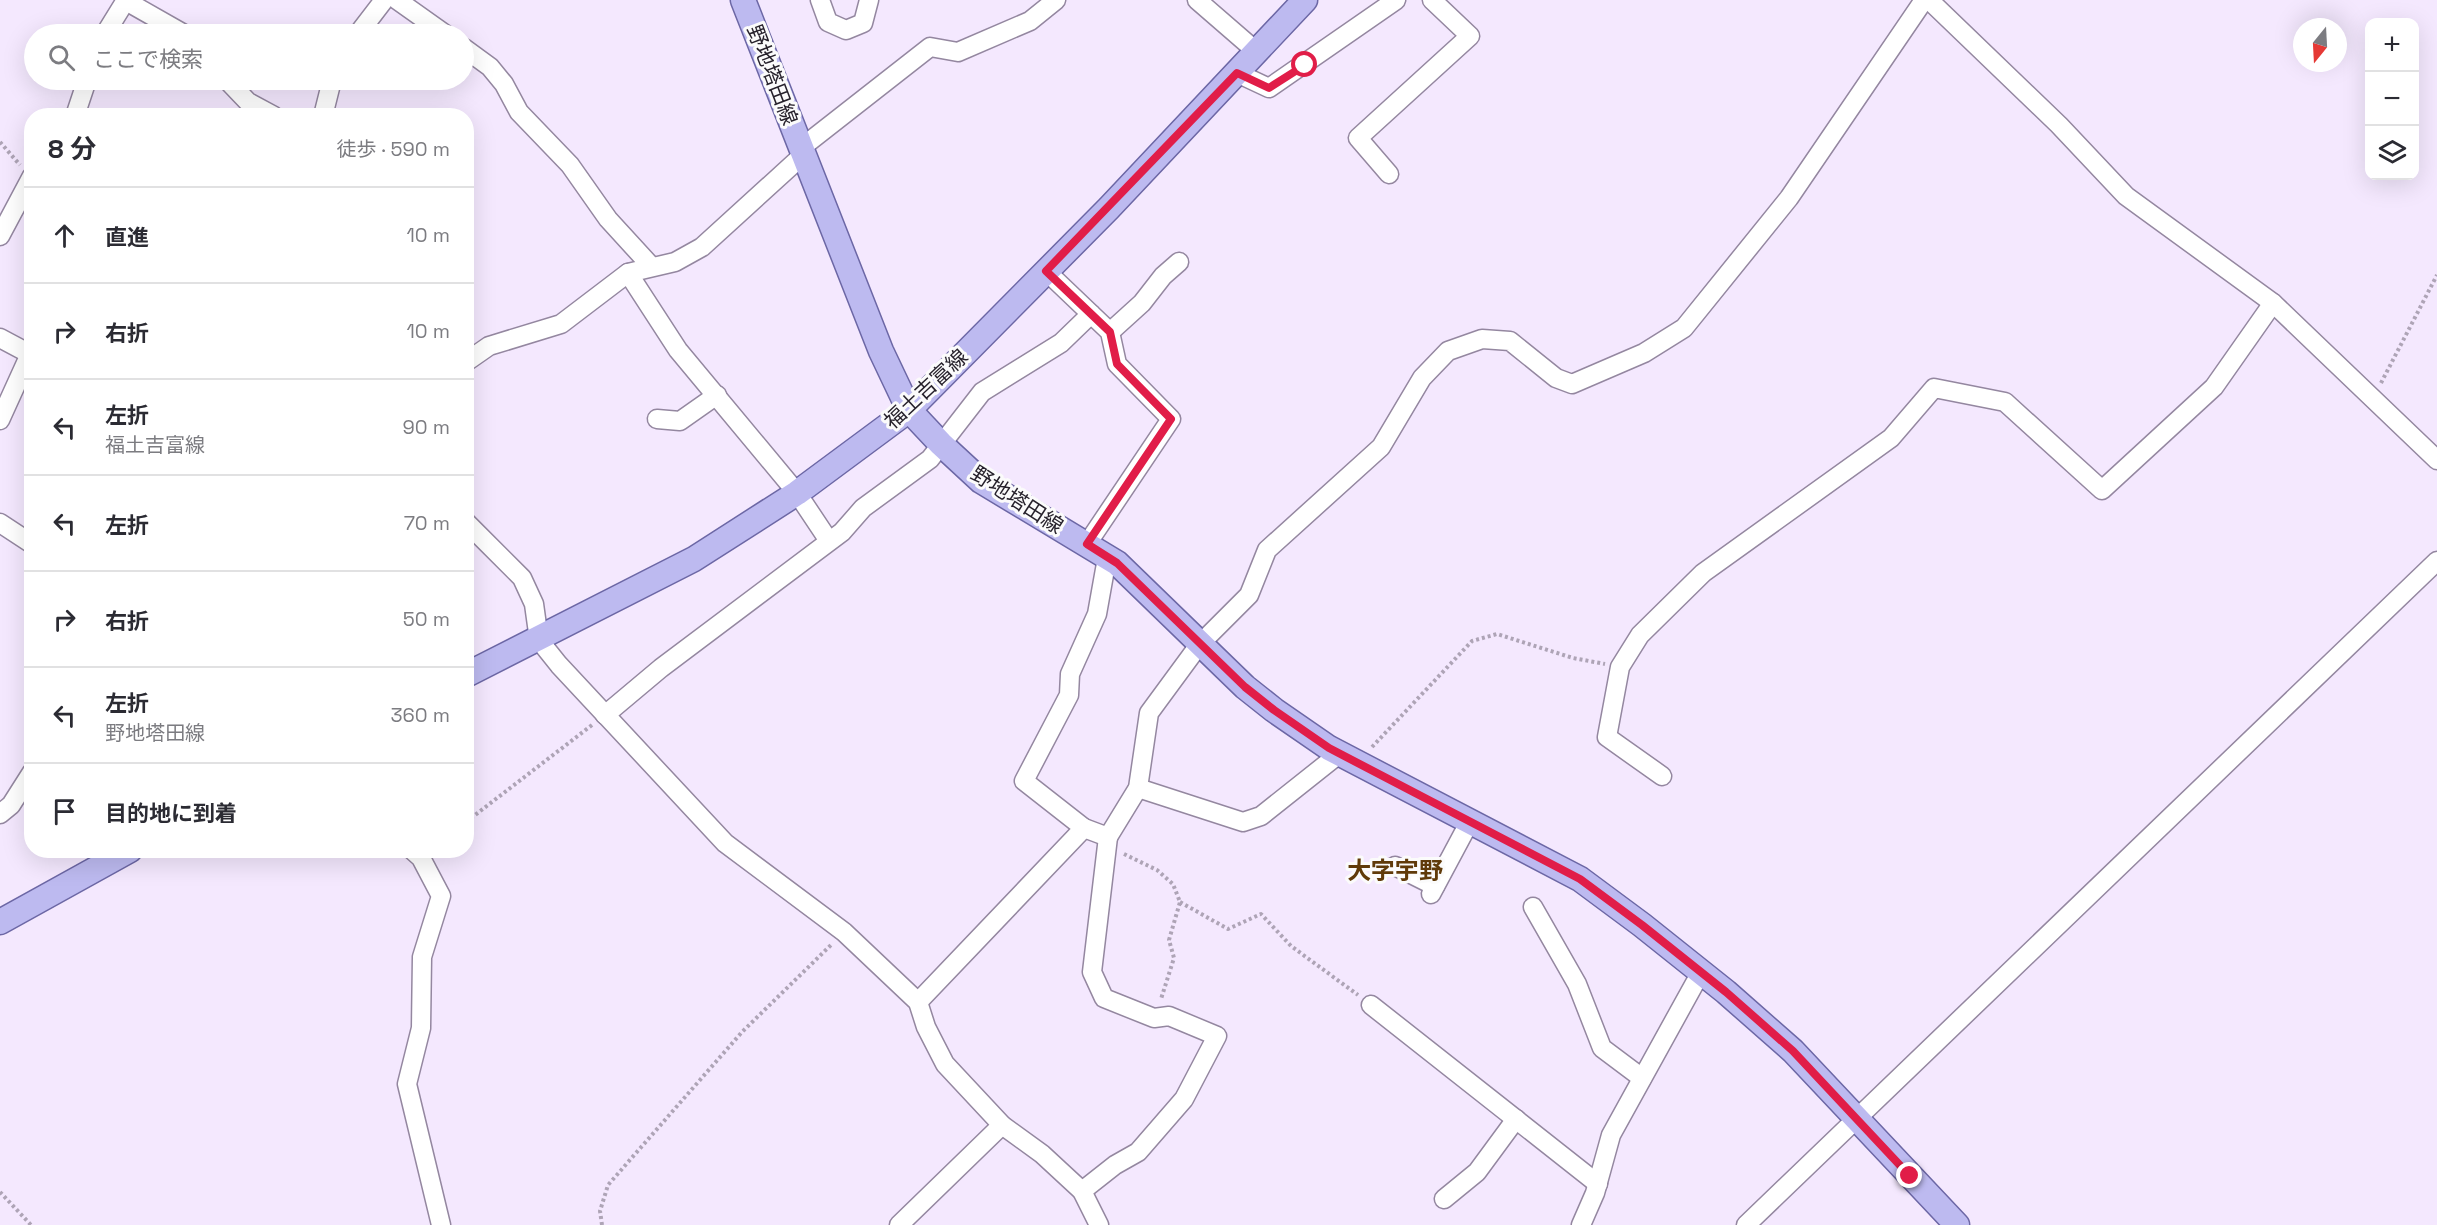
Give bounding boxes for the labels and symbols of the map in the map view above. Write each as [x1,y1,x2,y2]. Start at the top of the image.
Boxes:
north arrow [2293,18,2347,72]
street label: 野地塔田線 [741,21,804,129]
route start [1291,51,1317,77]
street label: 福土吉富線 [878,343,973,434]
street label: 野地塔田線 [966,460,1069,539]
district label: 大字宇野 [1347,855,1443,886]
route end [1896,1162,1922,1188]

